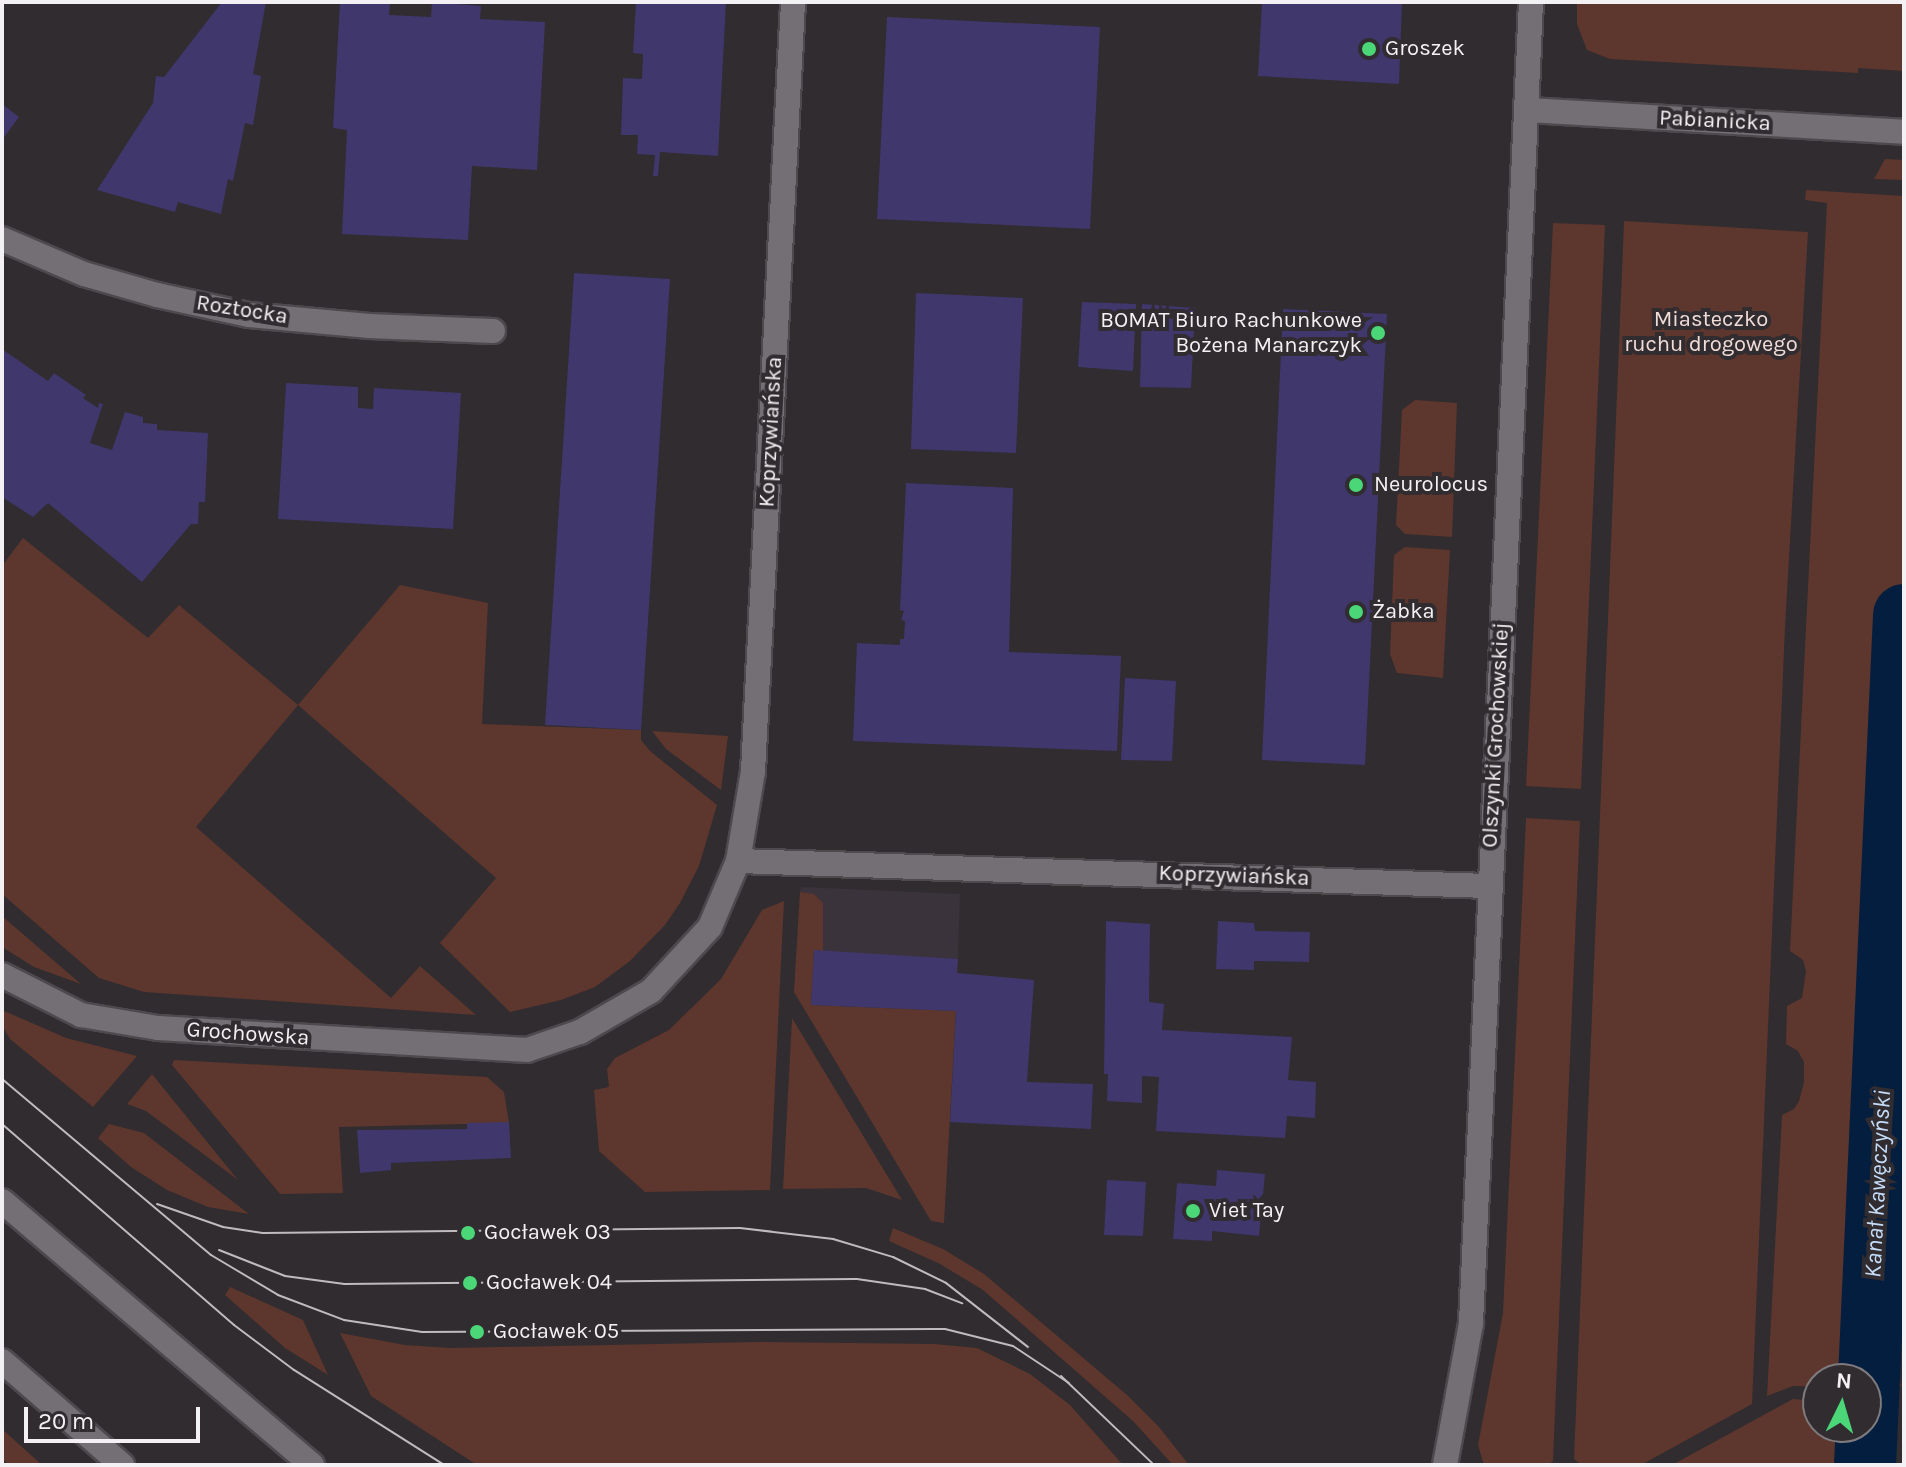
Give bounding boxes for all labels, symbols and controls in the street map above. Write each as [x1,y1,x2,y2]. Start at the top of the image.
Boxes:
place label: Groszek [1385,36,1465,62]
marker: Groszek [1360,40,1378,58]
street label: Pabianicka [1659,105,1771,137]
street label: Roztocka [194,290,290,330]
park label: Miasteczko ruchu drogowego [1624,306,1798,358]
place label: BOMAT Biuro Rachunkowe Bożena Manarczyk [1100,307,1362,358]
marker: BOMAT Biuro Rachunkowe Bożena Manarczyk [1369,324,1387,342]
street label: Koprzywiańska [754,356,788,508]
place label: Neurolocus [1374,472,1488,498]
marker: Neurolocus [1345,474,1367,496]
place label: Żabka [1372,599,1435,625]
marker: Żabka [1347,603,1365,621]
street label: Olszynki Grochowskiej [1477,622,1515,848]
street label: Koprzywiańska [1158,860,1310,892]
street label: Grochowska [186,1017,310,1051]
water label: Kanał Kawęczyński [1859,1089,1897,1279]
place label: Viet Tay [1209,1198,1284,1224]
marker: Viet Tay [1184,1202,1202,1220]
place label: Gocławek 03 [484,1220,611,1246]
marker: Gocławek 03 [459,1224,477,1242]
place label: Gocławek 04 [486,1270,612,1296]
marker: Gocławek 04 [461,1274,479,1292]
place label: Gocławek 05 [493,1319,619,1345]
marker: Gocławek 05 [468,1323,486,1341]
north arrow [1802,1363,1882,1443]
text: N [1835,1367,1853,1395]
scale bar [28,1391,204,1441]
text: 20 m [38,1407,94,1435]

